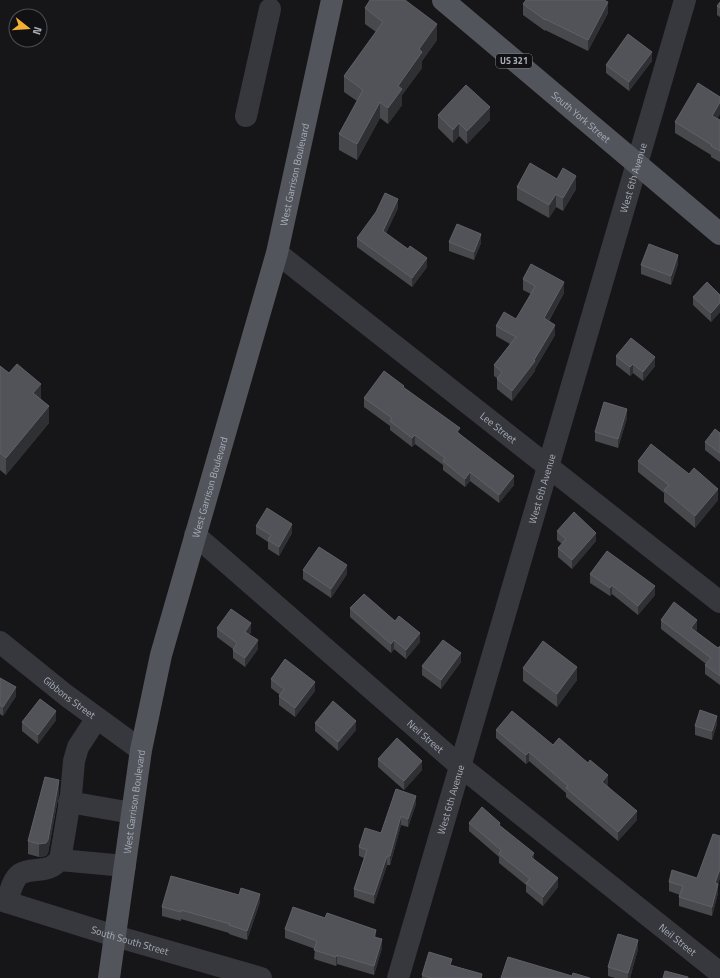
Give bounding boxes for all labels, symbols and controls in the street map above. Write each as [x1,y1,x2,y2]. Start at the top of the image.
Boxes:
north arrow [8,8,48,48]
text: N [29,25,46,37]
road number: US 321 [496,54,532,68]
street label: South York Street [548,88,614,147]
street label: West Garrison Boulevard [276,122,313,227]
street label: West 6th Avenue [616,141,651,215]
street label: Lee Street [477,409,520,447]
street label: West Garrison Boulevard [188,435,232,540]
street label: West 6th Avenue [525,452,559,525]
street label: Gibbons Street [40,673,99,723]
street label: Neil Street [404,716,447,757]
street label: West Garrison Boulevard [120,749,149,855]
street label: West 6th Avenue [434,763,468,836]
street label: Neil Street [656,920,700,960]
street label: South South Street [89,922,171,959]

